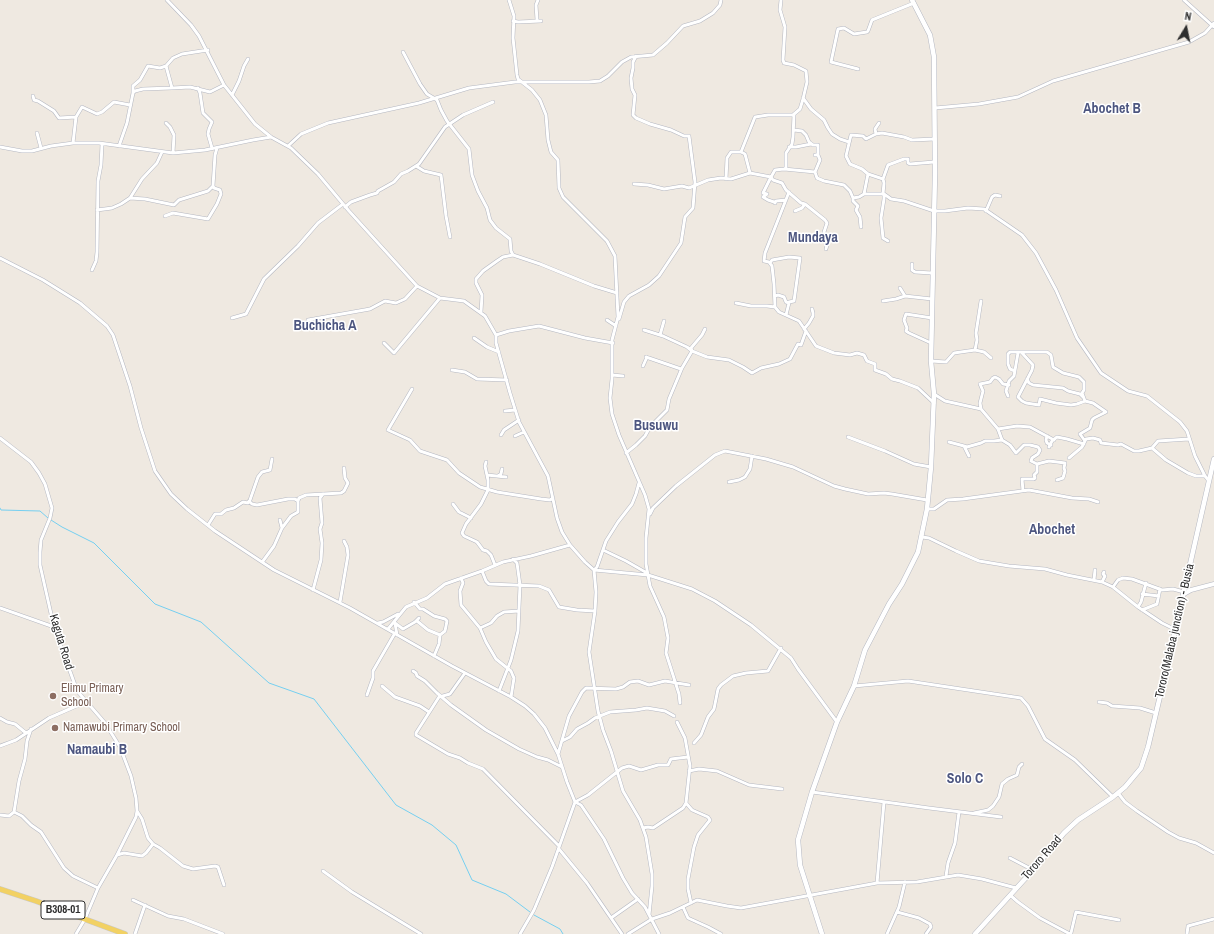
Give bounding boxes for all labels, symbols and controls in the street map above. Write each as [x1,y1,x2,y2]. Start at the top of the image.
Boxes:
north arrow [1166,8,1206,48]
text: N [1184,9,1193,24]
district label: Abochet B [1083,101,1141,117]
district label: Mundaya [788,230,838,246]
district label: Buchicha A [293,318,357,334]
district label: Busuwu [634,418,678,434]
district label: Abochet [1029,522,1075,538]
street label: Tororo(Malaba junction) - Busia [1152,562,1198,700]
street label: Kaguta Road [46,612,76,672]
place label: Elimu Primary School [61,682,123,710]
marker: Elimu Primary School [48,691,58,701]
place label: Namawubi Primary School [63,721,180,735]
marker: Namawubi Primary School [50,723,60,733]
district label: Namaubi B [67,742,127,758]
district label: Solo C [947,771,983,787]
street label: Tororo Road [1019,833,1065,883]
road number: B308-01 [41,901,85,919]

